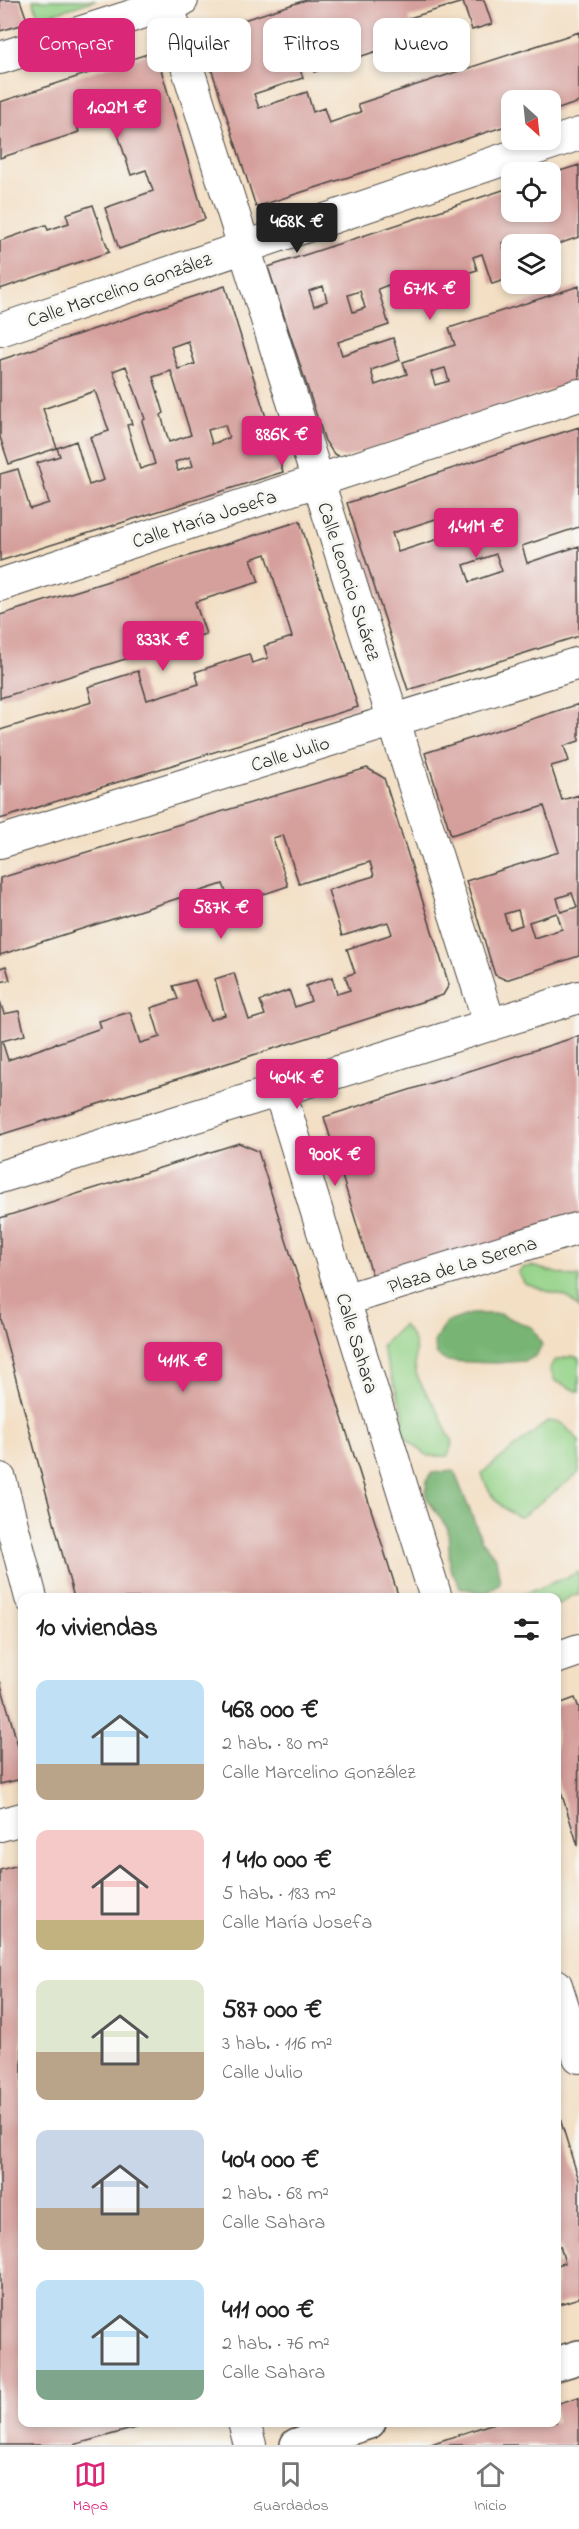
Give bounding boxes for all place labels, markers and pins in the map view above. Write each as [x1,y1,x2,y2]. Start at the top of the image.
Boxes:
pin: 1.02M € [62,89,172,140]
pin: 468K € [248,203,346,254]
pin: 671K € [381,270,479,321]
pin: 886K € [233,416,331,467]
pin: 1.41M € [421,508,531,559]
pin: 833K € [114,621,212,672]
pin: 587K € [172,889,270,940]
pin: 404K € [248,1059,346,1110]
pin: 900K € [286,1136,384,1187]
pin: 411K € [134,1342,232,1393]

